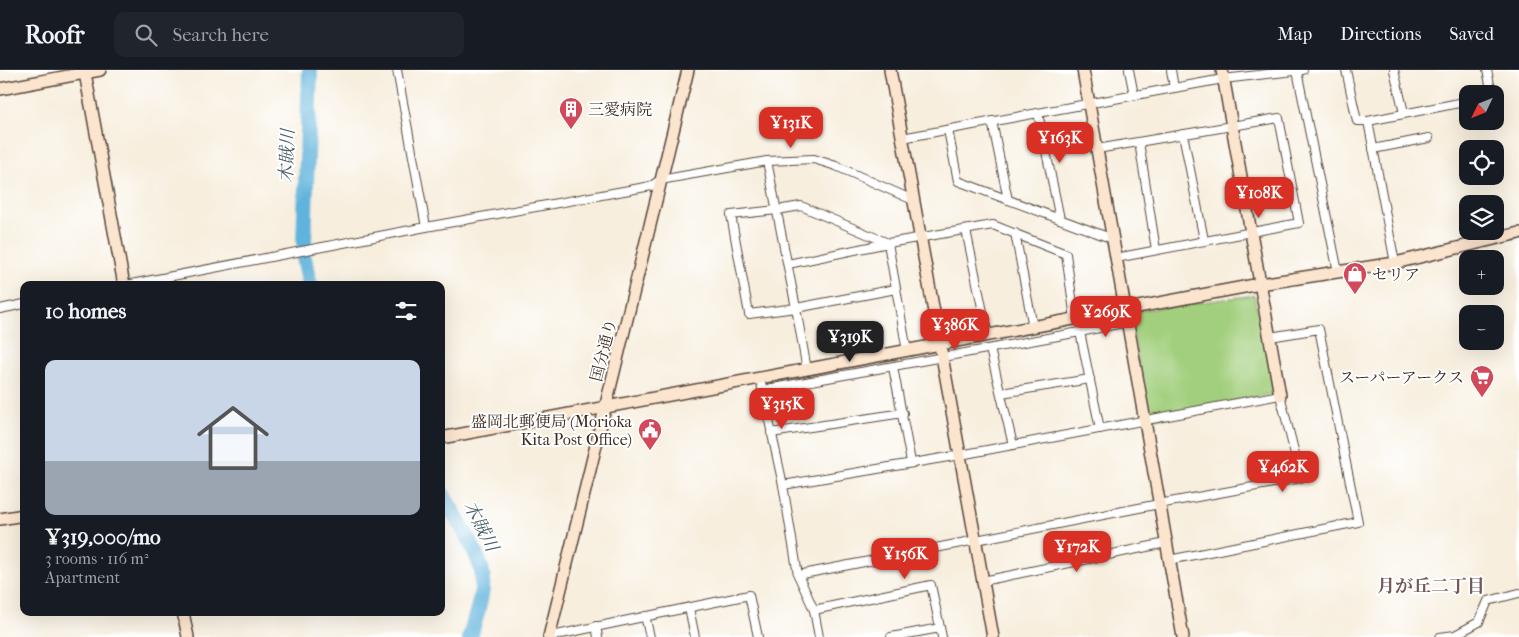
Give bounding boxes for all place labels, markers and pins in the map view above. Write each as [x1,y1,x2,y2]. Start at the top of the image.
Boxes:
building icon: 三愛病院 [558,96,584,130]
place label: 三愛病院 [588,100,652,119]
pin: ¥131K [756,106,826,149]
pin: ¥163K [1025,122,1095,164]
pin: ¥108K [1224,176,1294,219]
shop icon: セリア [1342,261,1368,295]
place label: セリア [1372,265,1420,284]
pin: ¥269K [1071,296,1141,338]
pin: ¥386K [920,308,990,351]
pin: ¥319K [815,320,885,363]
supermarket icon: スーパーアークス [1469,364,1495,398]
place label: スーパーアークス [1339,368,1464,387]
pin: ¥315K [747,388,817,430]
place label: 盛岡北郵便局 (Morioka Kita Post Office) [471,412,633,449]
public building icon: 盛岡北郵便局 (Morioka Kita Post Office) [637,417,663,451]
pin: ¥462K [1248,450,1318,493]
pin: ¥172K [1042,530,1112,573]
pin: ¥156K [870,538,940,580]

